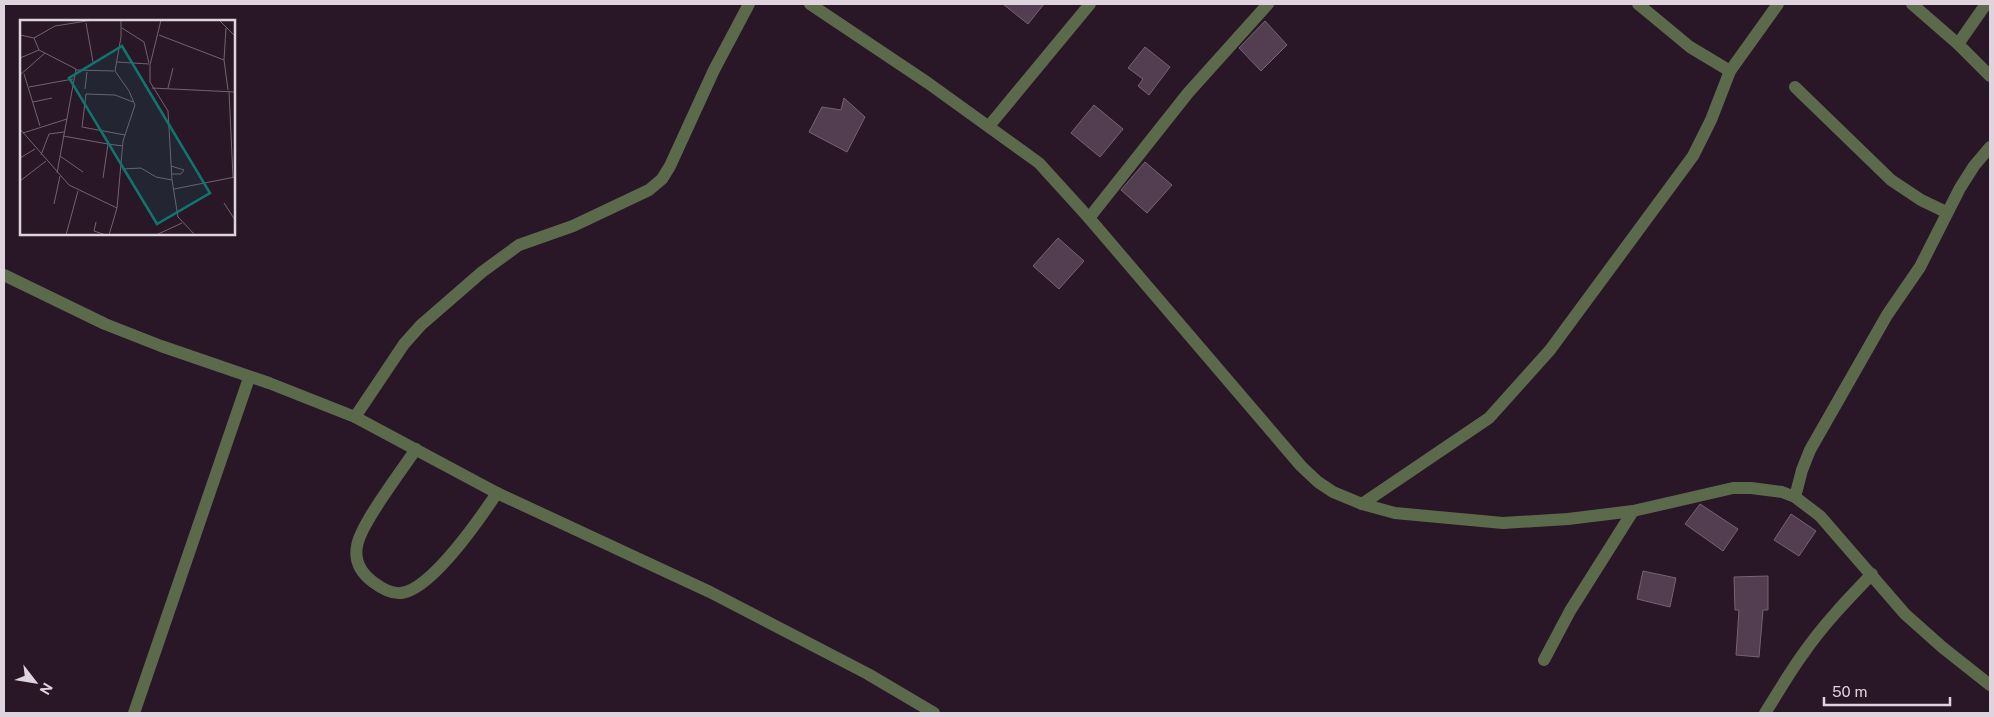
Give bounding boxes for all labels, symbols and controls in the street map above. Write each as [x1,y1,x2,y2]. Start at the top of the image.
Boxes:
inset map [20,20,235,235]
north arrow [10,657,60,707]
scale bar [1824,674,1950,706]
text: N [36,680,56,698]
text: 50 m [1832,683,1867,700]

